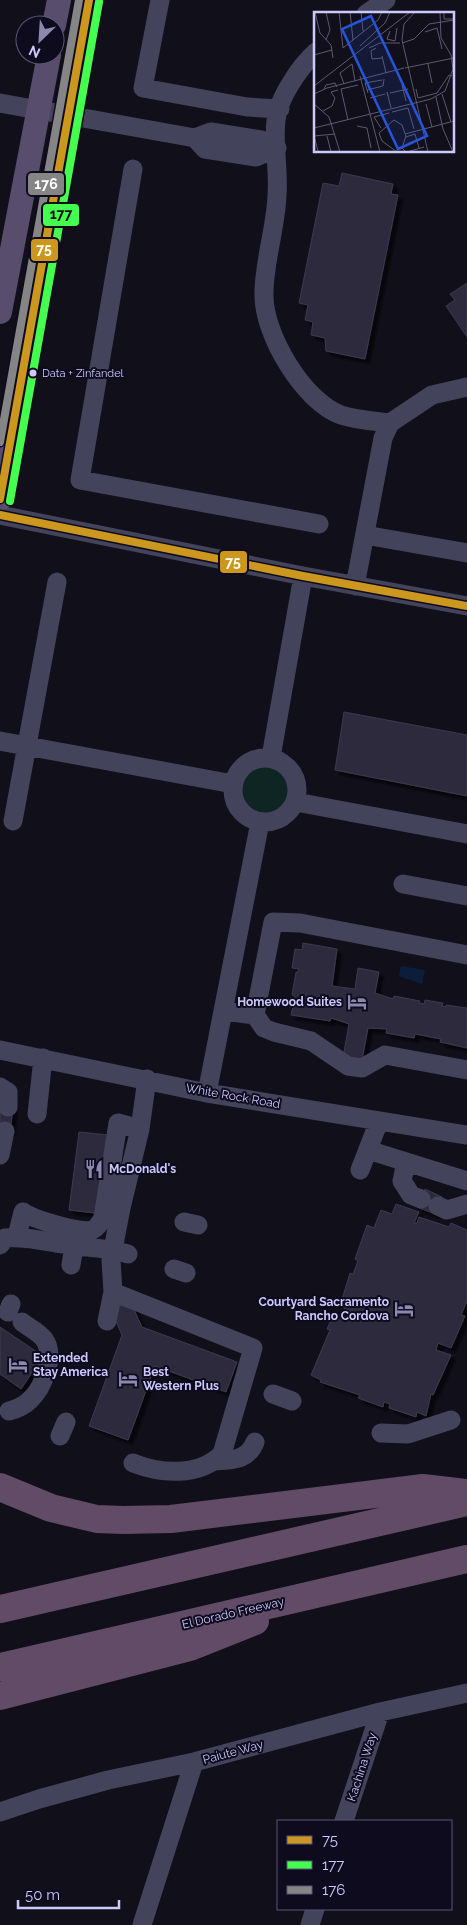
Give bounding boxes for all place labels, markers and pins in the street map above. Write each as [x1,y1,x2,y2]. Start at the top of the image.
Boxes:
place label: Data + Zinfandel [42,367,124,380]
marker: Data + Zinfandel [28,368,38,378]
hotel icon: Homewood Suites [346,991,368,1013]
place label: Homewood Suites [237,995,342,1009]
restaurant icon: McDonald's [83,1158,105,1180]
place label: McDonald's [109,1162,176,1176]
place label: Courtyard Sacramento Rancho Cordova [258,1295,389,1323]
hotel icon: Courtyard Sacramento Rancho Cordova [393,1298,415,1320]
place label: Extended Stay America [33,1351,108,1379]
hotel icon: Extended Stay America [7,1354,29,1376]
place label: Best Western Plus [143,1365,219,1393]
hotel icon: Best Western Plus [117,1368,139,1390]

